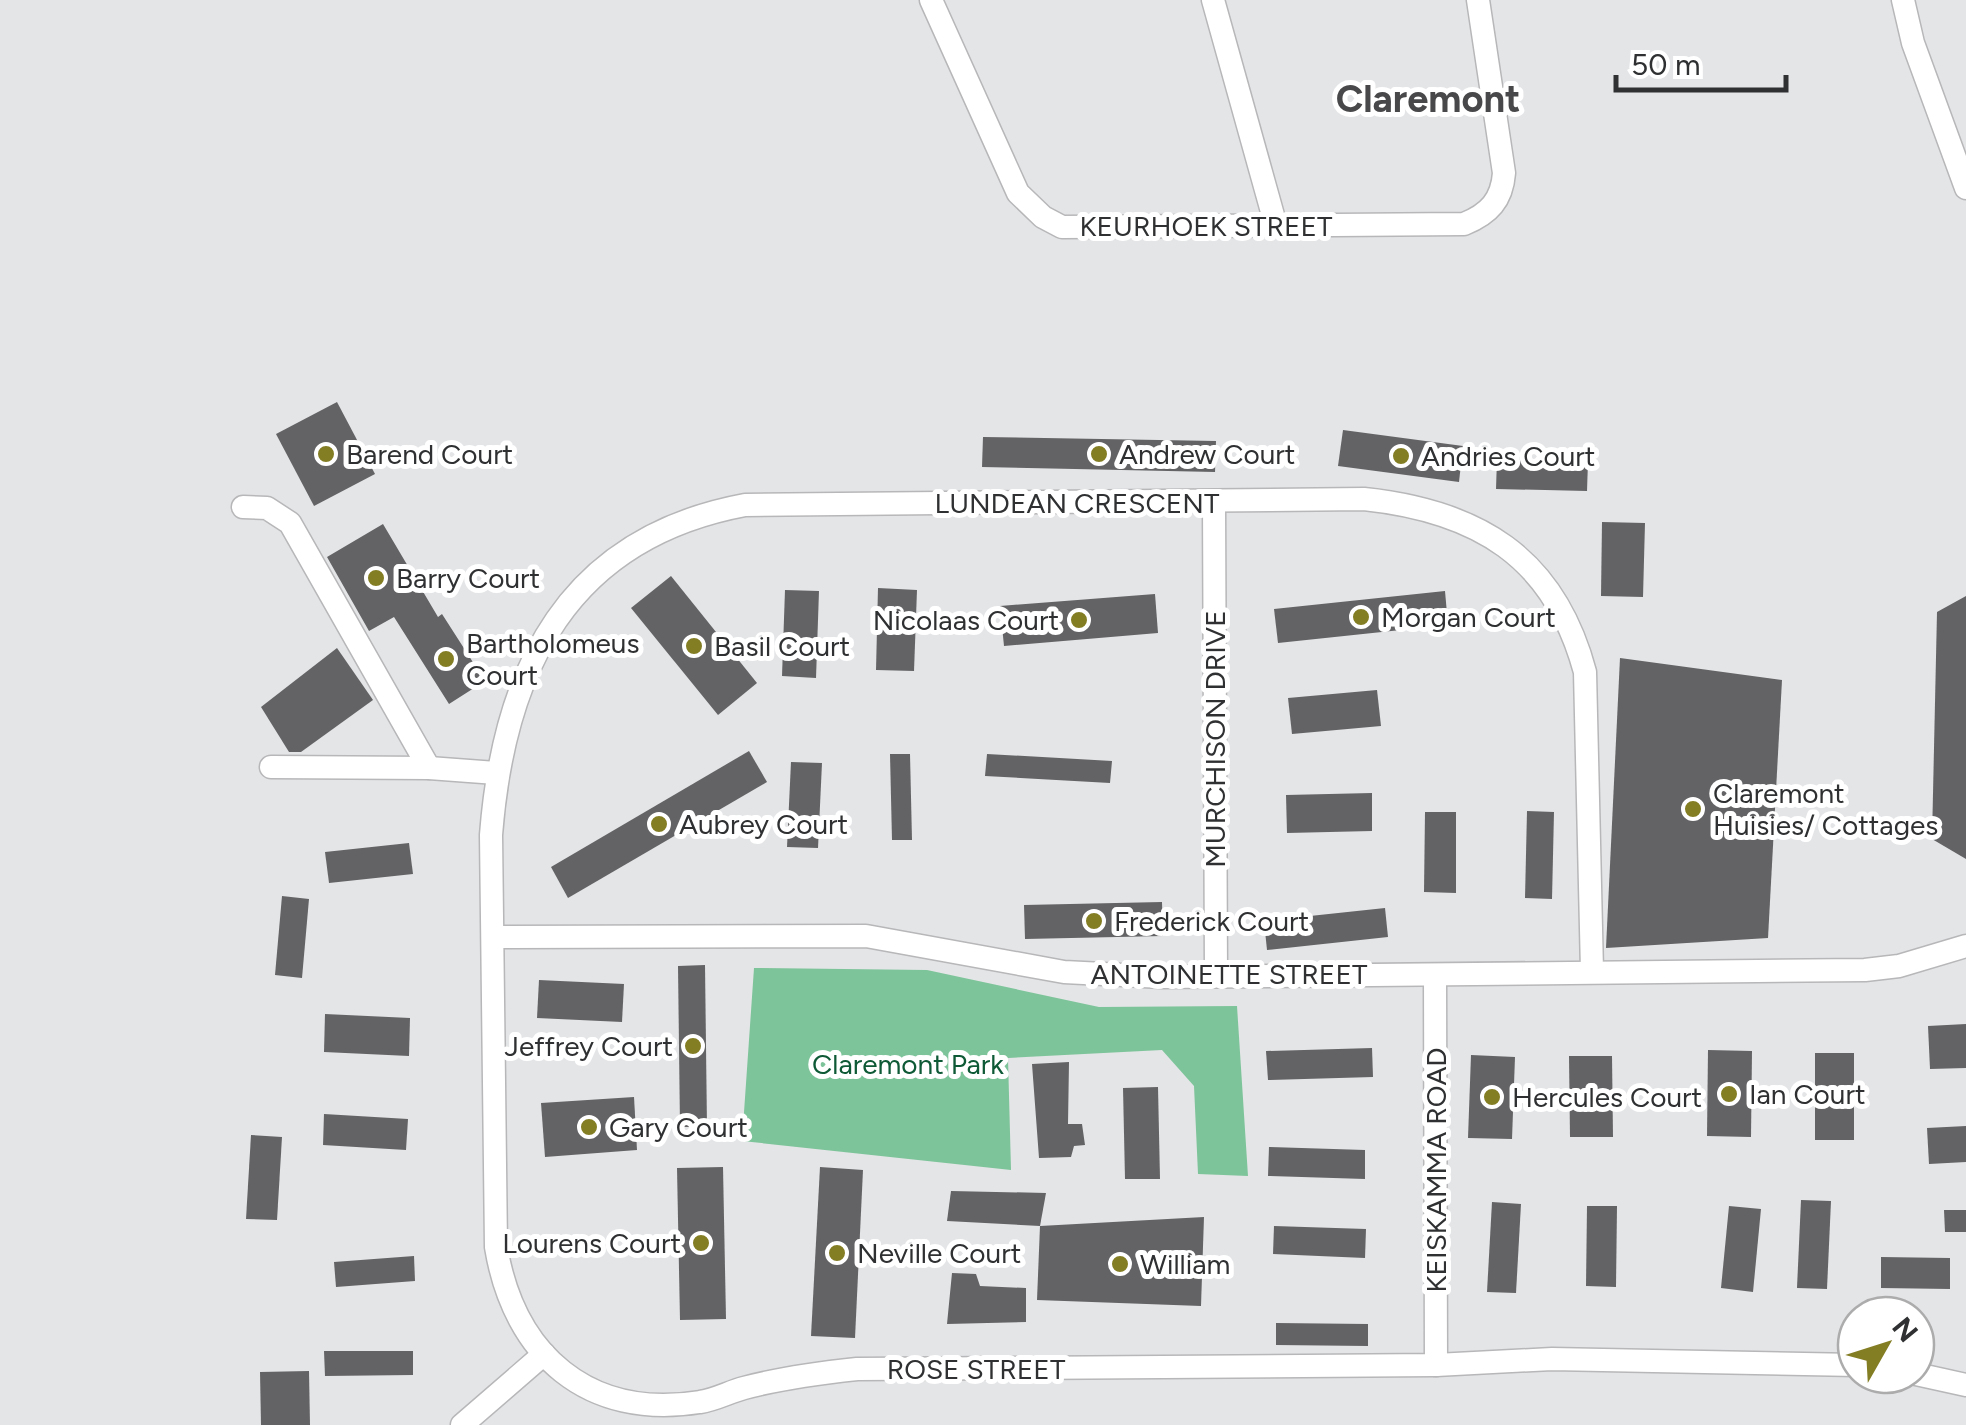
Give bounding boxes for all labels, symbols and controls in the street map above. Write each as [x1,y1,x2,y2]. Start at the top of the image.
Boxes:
scale bar [1616,30,1786,92]
text: 50 m [1631,46,1700,83]
district label: Claremont [1336,76,1520,122]
street label: KEURHOEK STREET [1079,209,1333,243]
place label: Barend Court [346,437,513,471]
place label: Andrew Court [1119,437,1295,471]
place label: Andries Court [1421,439,1595,473]
marker: Barend Court [315,443,337,465]
marker: Andrew Court [1088,443,1110,465]
marker: Andries Court [1390,445,1412,467]
street label: LUNDEAN CRESCENT [935,486,1220,520]
place label: Barry Court [396,561,540,595]
marker: Barry Court [365,567,387,589]
place label: Morgan Court [1381,600,1556,634]
place label: Nicolaas Court [873,603,1059,637]
marker: Morgan Court [1350,606,1372,628]
marker: Nicolaas Court [1068,609,1090,631]
street label: MURCHISON DRIVE [1198,610,1232,868]
place label: Bartholomeus Court [466,626,640,692]
place label: Basil Court [714,629,850,663]
marker: Basil Court [683,635,705,657]
marker: Bartholomeus Court [435,648,457,670]
place label: Claremont Huisies/ Cottages [1713,776,1938,842]
marker: Claremont Huisies/ Cottages [1682,798,1704,820]
place label: Aubrey Court [679,807,848,841]
marker: Aubrey Court [648,813,670,835]
place label: Frederick Court [1114,904,1309,938]
marker: Frederick Court [1083,910,1105,932]
street label: ANTOINETTE STREET [1091,957,1368,991]
place label: Jeffrey Court [505,1029,673,1063]
marker: Jeffrey Court [682,1035,704,1057]
park label: Claremont Park [812,1047,1004,1081]
street label: KEISKAMMA ROAD [1419,1047,1453,1293]
place label: Ian Court [1749,1077,1866,1111]
place label: Hercules Court [1512,1080,1702,1114]
marker: Ian Court [1718,1083,1740,1105]
marker: Hercules Court [1481,1086,1503,1108]
place label: Gary Court [609,1110,748,1144]
marker: Gary Court [578,1116,600,1138]
place label: Lourens Court [502,1226,681,1260]
marker: Lourens Court [690,1232,712,1254]
place label: Neville Court [857,1236,1021,1270]
marker: Neville Court [826,1242,848,1264]
place label: William [1140,1247,1230,1281]
marker: William [1109,1253,1131,1275]
north arrow [1836,1295,1936,1395]
text: N [1885,1310,1925,1348]
street label: ROSE STREET [887,1352,1066,1386]

